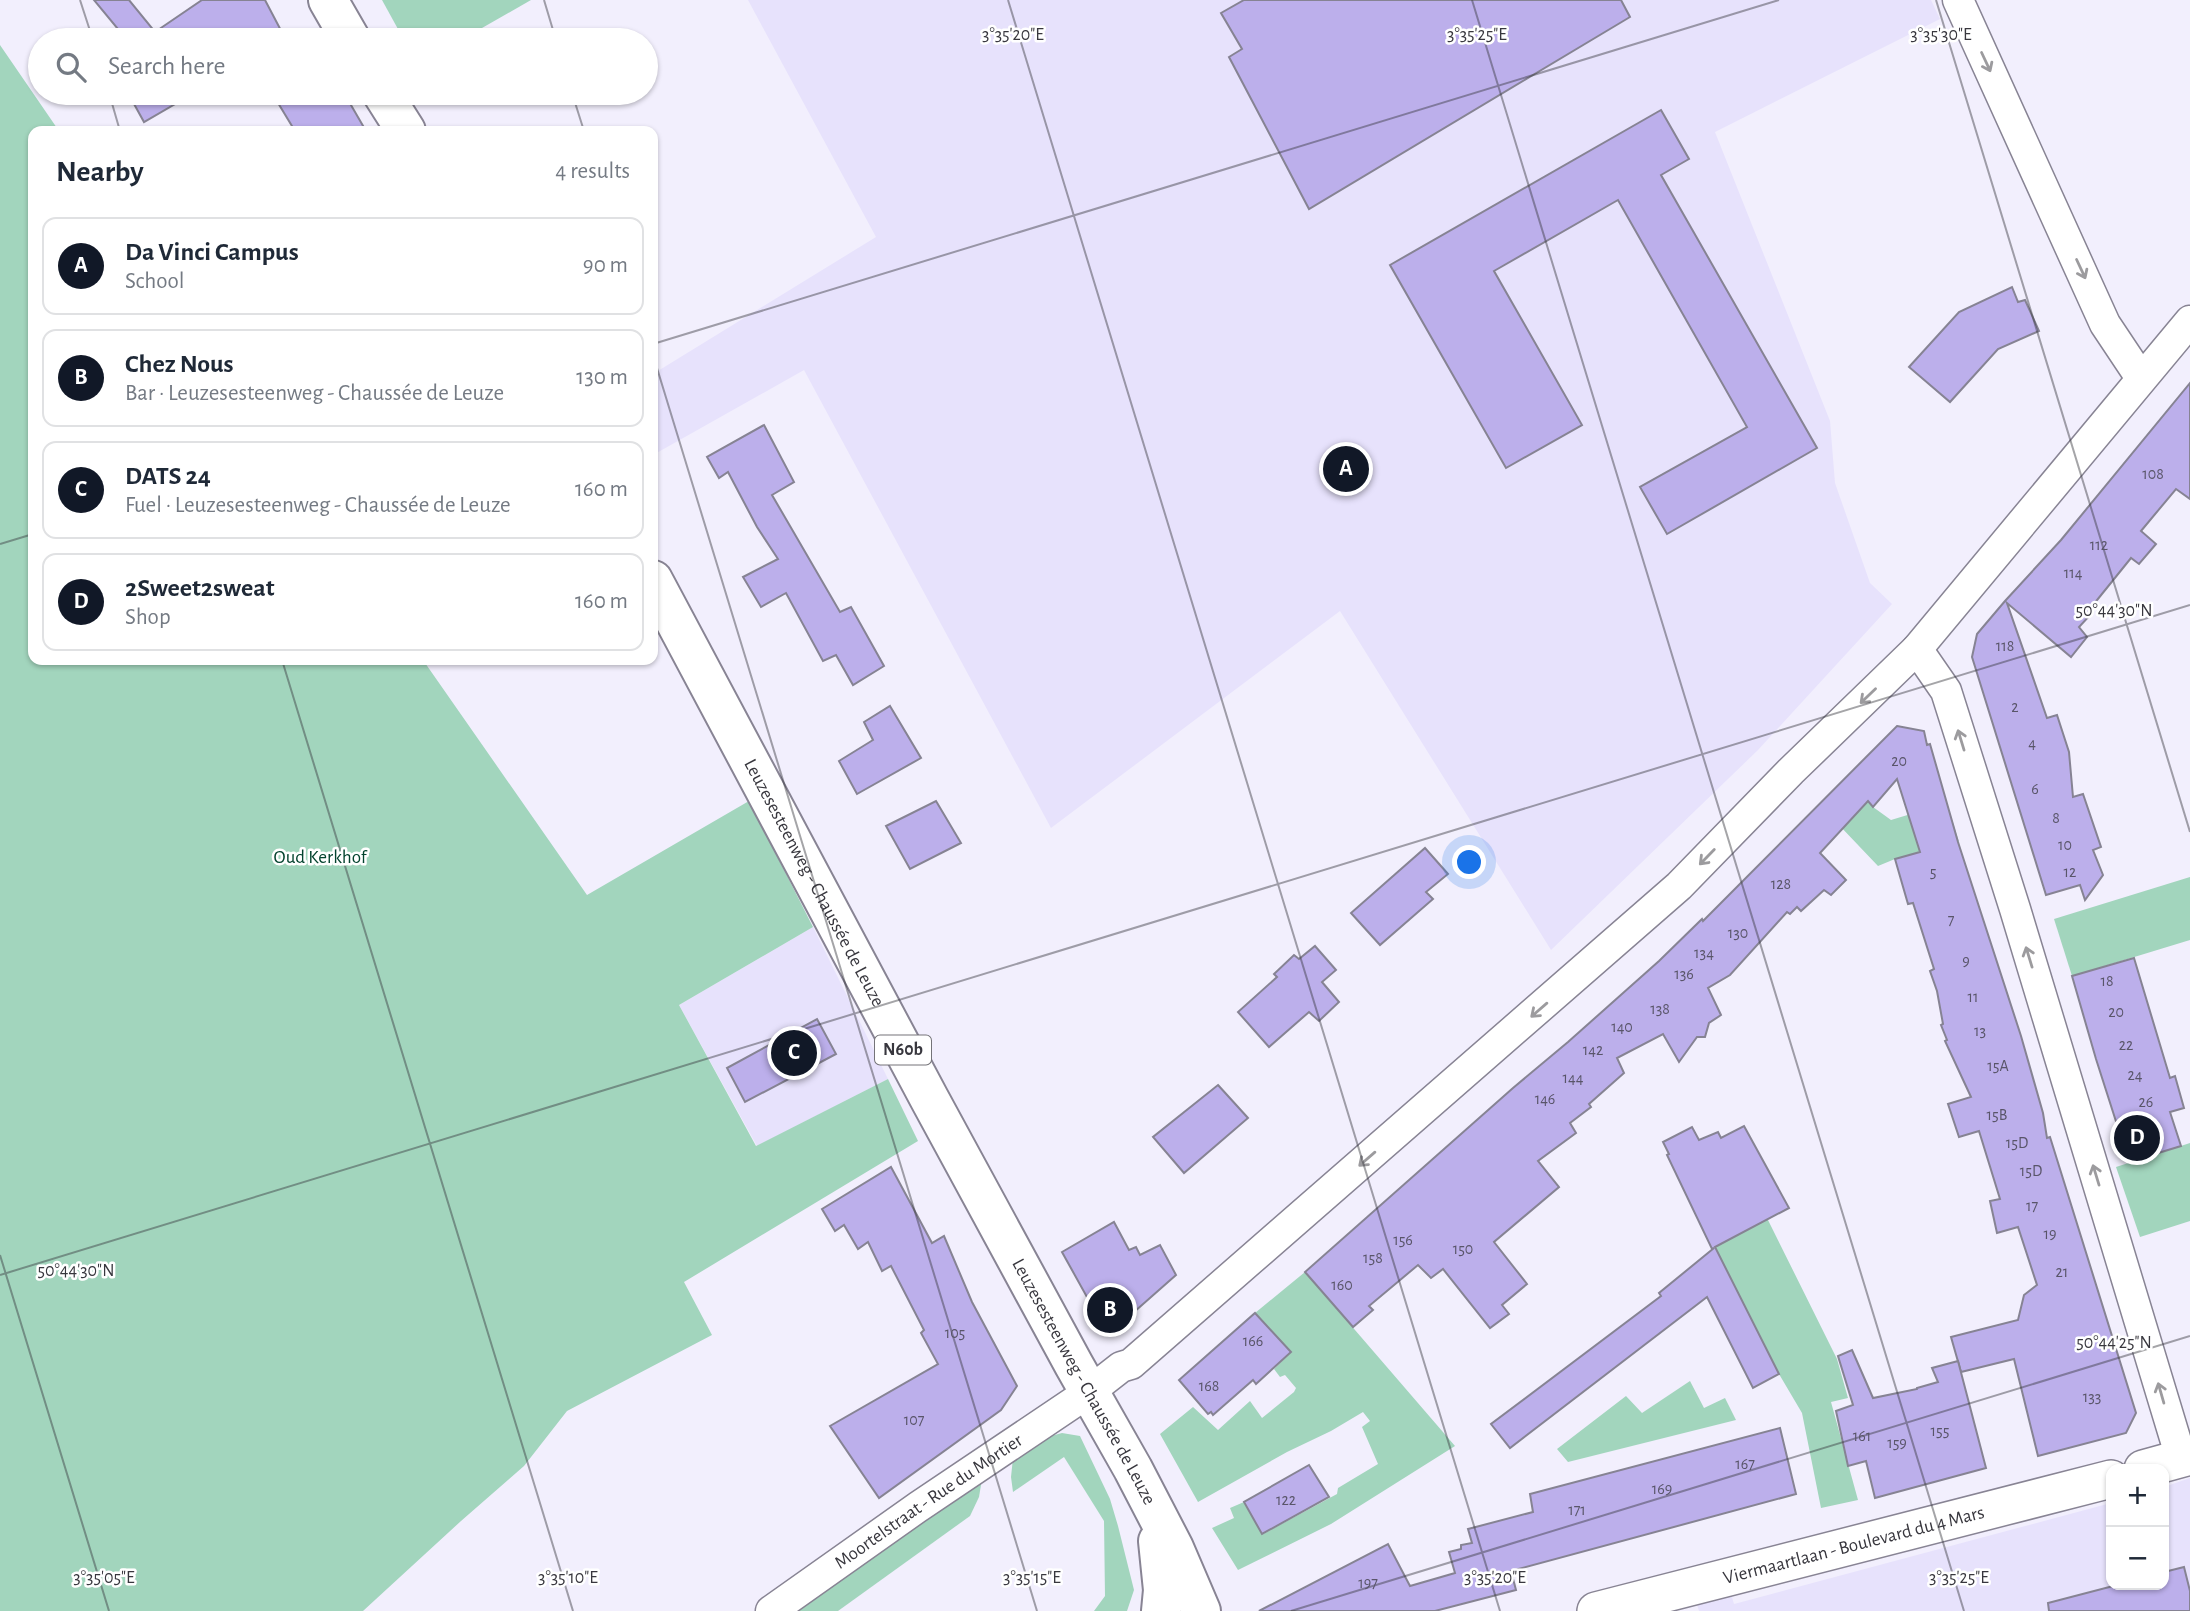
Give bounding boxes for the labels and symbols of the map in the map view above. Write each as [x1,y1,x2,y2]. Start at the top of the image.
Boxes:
text: 3°35'20"E [982,26,1044,44]
text: 3°35'25"E [1447,26,1507,44]
text: 3°35'30"E [1910,26,1972,44]
one-way arrow [1980,51,1993,72]
one-way arrow [2074,258,2088,279]
pin: A [1323,443,1369,495]
house number: 108 [2142,466,2164,482]
house number: 112 [2090,537,2108,553]
house number: 114 [2064,565,2083,581]
text: 50°44'30"N [2076,602,2152,620]
house number: 118 [1996,638,2014,654]
one-way arrow [1860,688,1877,705]
house number: 2 [2011,699,2019,715]
one-way arrow [1954,729,1967,751]
house number: 4 [2028,735,2036,751]
house number: 20 [1891,753,1907,769]
street label: Leuzesesteenweg - Chaussée de Leuze [741,756,888,1010]
house number: 6 [2031,781,2039,797]
house number: 8 [2052,810,2060,826]
house number: 10 [2058,837,2072,853]
your location [1452,845,1486,879]
park label: Oud Kerkhof [274,848,368,867]
one-way arrow [1699,848,1716,865]
house number: 5 [1930,864,1936,880]
house number: 12 [2064,864,2076,880]
house number: 128 [1771,876,1791,892]
house number: 7 [1948,912,1955,928]
house number: 130 [1728,925,1748,941]
house number: 134 [1694,945,1714,961]
one-way arrow [2022,946,2035,968]
house number: 9 [1962,953,1970,969]
house number: 136 [1674,966,1694,982]
house number: 18 [2100,973,2114,989]
house number: 11 [1967,989,1979,1005]
house number: 138 [1650,1001,1670,1017]
one-way arrow [1530,1002,1548,1018]
house number: 20 [2108,1004,2124,1020]
house number: 140 [1611,1019,1633,1035]
house number: 13 [1974,1023,1986,1039]
pin: C [771,1027,817,1079]
road number: N60b [875,1036,931,1064]
house number: 22 [2119,1037,2133,1053]
house number: 142 [1583,1042,1603,1058]
house number: 15A [1987,1058,2009,1074]
house number: 24 [2128,1067,2143,1083]
house number: 144 [1563,1070,1584,1086]
house number: 146 [1535,1091,1555,1107]
house number: 26 [2139,1094,2153,1110]
house number: 15B [1987,1107,2007,1123]
pin: D [2114,1112,2160,1164]
house number: 15D [2006,1135,2028,1151]
one-way arrow [1358,1151,1376,1167]
house number: 15D [2020,1163,2042,1179]
one-way arrow [2088,1164,2101,1186]
house number: 17 [2026,1198,2038,1214]
house number: 19 [2043,1226,2057,1242]
house number: 156 [1393,1232,1413,1248]
house number: 150 [1453,1241,1473,1257]
house number: 158 [1363,1250,1383,1266]
street label: Leuzesesteenweg - Chaussée de Leuze [1009,1255,1159,1508]
text: 50°44'30"N [38,1262,114,1280]
house number: 21 [2056,1264,2068,1280]
house number: 160 [1331,1277,1353,1293]
pin: B [1087,1284,1133,1336]
house number: 105 [945,1325,965,1341]
house number: 166 [1243,1333,1263,1349]
text: 50°44'25"N [2076,1334,2152,1352]
house number: 168 [1199,1378,1219,1394]
one-way arrow [2154,1382,2167,1404]
house number: 133 [2083,1389,2101,1405]
house number: 107 [904,1412,925,1428]
house number: 155 [1931,1423,1949,1439]
house number: 161 [1853,1428,1871,1444]
street label: Moortelstraat - Rue du Mortier [831,1430,1026,1572]
house number: 159 [1887,1435,1907,1451]
house number: 167 [1735,1456,1755,1472]
house number: 169 [1652,1481,1672,1497]
house number: 122 [1276,1492,1296,1508]
house number: 171 [1568,1502,1586,1518]
street label: Viermaartlaan - Boulevard du 4 Mars [1721,1502,1986,1587]
text: 3°35'05"E [73,1569,135,1587]
text: 3°35'10"E [538,1569,598,1587]
text: 3°35'15"E [1003,1569,1061,1587]
text: 3°35'20"E [1464,1569,1526,1587]
text: 3°35'25"E [1929,1569,1989,1587]
house number: 197 [1358,1575,1378,1591]

